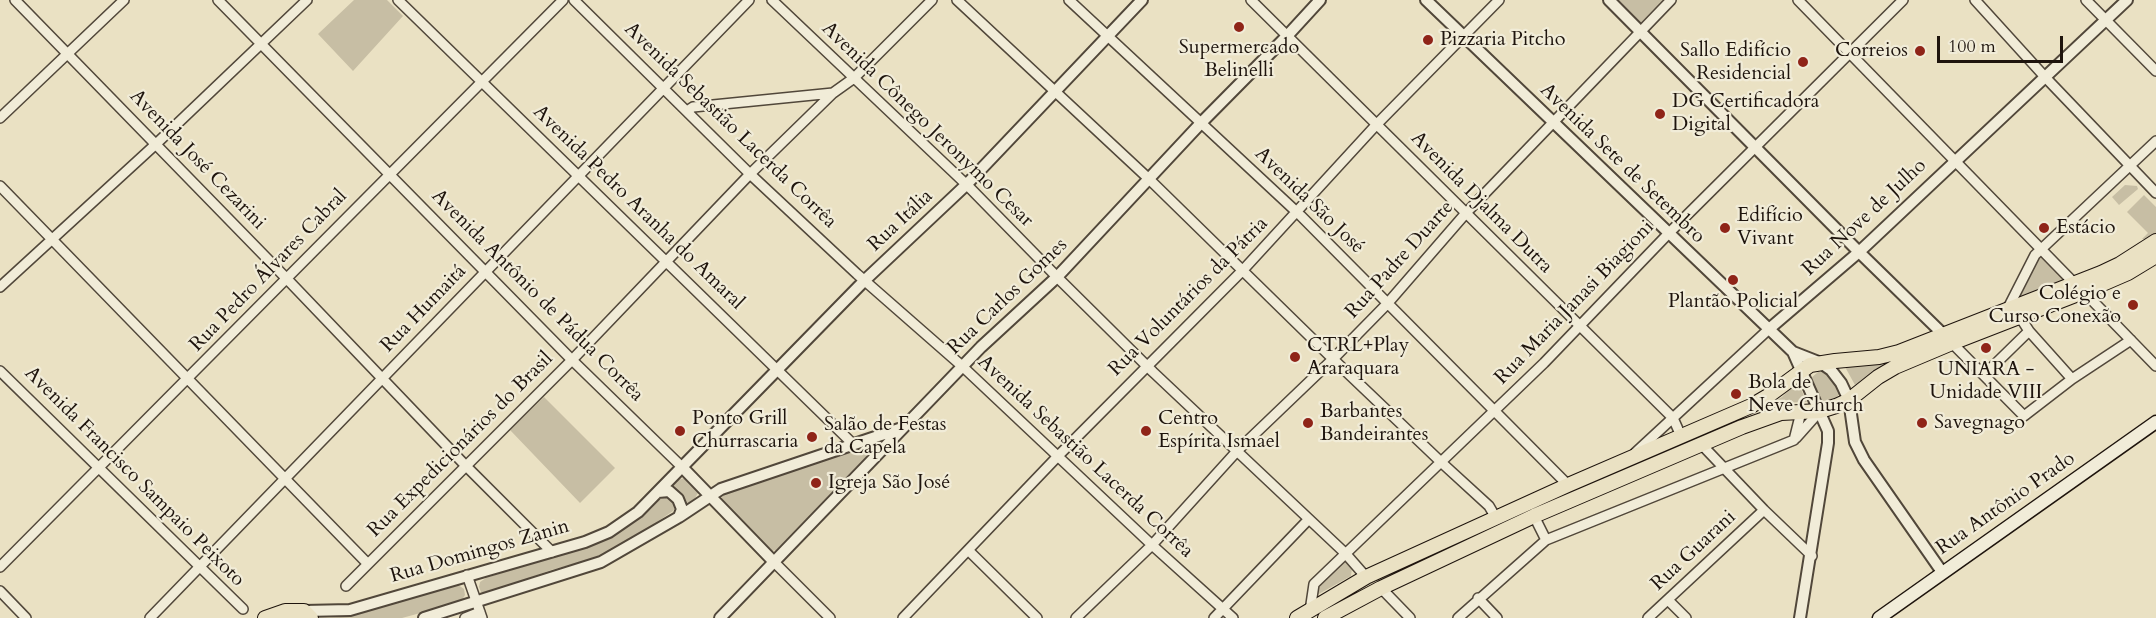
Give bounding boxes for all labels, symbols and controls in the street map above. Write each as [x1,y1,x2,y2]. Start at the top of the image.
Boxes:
street label: Avenida Cônego Jeronymo Cesar [816,17,1038,233]
street label: Avenida Sebastião Lacerda Corrêa [619,18,841,234]
marker: Supermercado Belinelli [1232,20,1246,34]
scale bar [1940,24,2066,62]
place label: Pizzaria Pitcho [1440,28,1566,52]
marker: Pizzaria Pitcho [1421,33,1435,47]
text: 100 m [1948,34,1996,59]
place label: Supermercado Belinelli [1179,36,1299,83]
place label: Sallo Edifício Residencial [1680,39,1791,86]
place label: Correios [1835,39,1908,63]
marker: Correios [1913,44,1927,58]
marker: Sallo Edifício Residencial [1796,55,1810,69]
street label: Avenida Sete de Setembro [1534,79,1710,249]
street label: Avenida José Cezarini [124,85,270,235]
place label: DG Certificadora Digital [1672,90,1819,137]
street label: Avenida Pedro Aranha do Amaral [527,101,749,315]
marker: DG Certificadora Digital [1653,107,1667,121]
street label: Avenida Djalma Dutra [1405,127,1557,279]
street label: Avenida São José [1249,143,1369,259]
street label: Rua Nove de Julho [1798,154,1932,282]
street label: Rua Pedro Álvares Cabral [185,185,353,357]
street label: Avenida Antônio de Pádua Corrêa [426,185,648,407]
street label: Rua Itália [864,185,938,257]
street label: Rua Padre Duarte [1341,196,1459,324]
place label: Edifício Vivant [1737,204,1803,251]
street label: Rua Voluntários da Pátria [1104,212,1274,382]
street label: Rua Maria Janasi Biagioni [1490,216,1660,390]
place label: Estácio [2056,216,2116,240]
marker: Edifício Vivant [1718,221,1732,235]
marker: Estácio [2037,221,2051,235]
street label: Rua Carlos Gomes [943,234,1073,360]
street label: Rua Humaitá [376,260,472,358]
marker: Plantão Policial [1726,273,1740,287]
place label: Colégio e Curso Conexão [1989,282,2121,329]
place label: Plantão Policial [1668,290,1798,314]
marker: Colégio e Curso Conexão [2126,298,2140,312]
place label: CTRL+Play Araraquara [1307,334,1409,381]
marker: UNIARA - Unidade VIII [1979,341,1993,355]
street label: Rua Expedicionários do Brasil [363,347,559,543]
marker: CTRL+Play Araraquara [1288,350,1302,364]
street label: Avenida Sebastião Lacerda Corrêa [972,351,1198,563]
place label: UNIARA - Unidade VIII [1930,358,2042,405]
street label: Avenida Francisco Sampaio Peixoto [19,362,249,592]
place label: Bola de Neve Church [1748,371,1863,418]
marker: Bola de Neve Church [1729,387,1743,401]
place label: Barbantes Bandeirantes [1320,400,1428,447]
place label: Ponto Grill Churrascaria [692,407,798,454]
place label: Centro Espírita Ismael [1158,407,1280,454]
place label: Savegnago [1934,411,2025,435]
place label: Salão de Festas da Capela [824,413,947,460]
marker: Barbantes Bandeirantes [1301,416,1315,430]
marker: Savegnago [1915,416,1929,430]
marker: Ponto Grill Churrascaria [673,424,687,438]
marker: Centro Espírita Ismael [1139,424,1153,438]
marker: Salão de Festas da Capela [805,430,819,444]
street label: Rua Antônio Prado [1932,447,2080,561]
place label: Igreja São José [828,471,950,495]
marker: Igreja São José [809,476,823,490]
street label: Rua Guarani [1647,506,1741,596]
street label: Rua Domingos Zanin [388,515,572,589]

